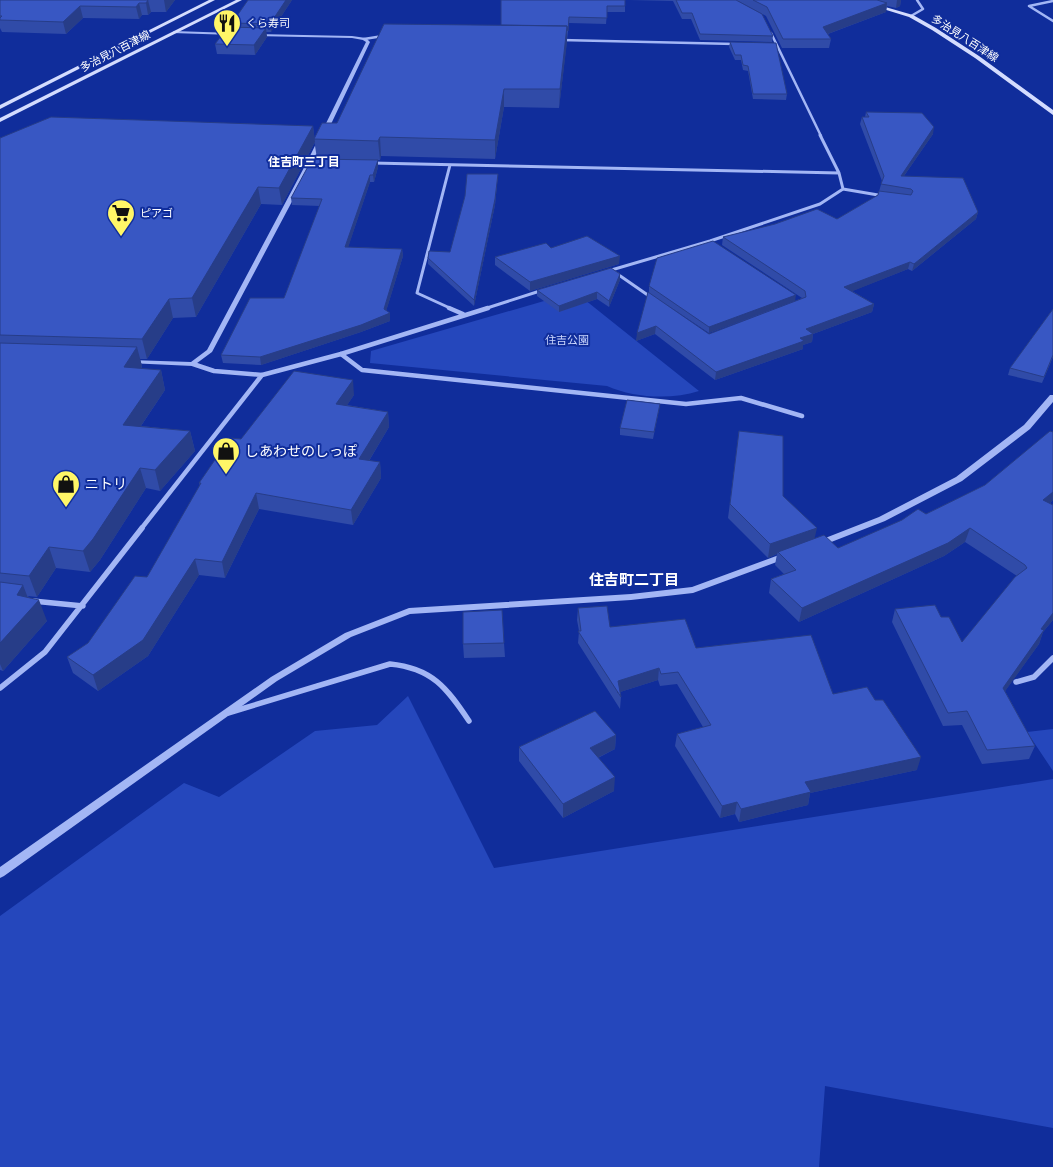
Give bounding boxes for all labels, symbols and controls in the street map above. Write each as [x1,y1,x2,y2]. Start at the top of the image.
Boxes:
restaurant icon: くら寿司 [212,8,242,47]
street label: 多治見八百津線 [929,12,1001,64]
place label: くら寿司 [246,17,290,29]
street label: 多治見八百津線 [78,28,152,74]
district label: 住吉町三丁目 [268,155,340,169]
supermarket icon: ピアゴ [106,198,136,237]
place label: ピアゴ [140,207,173,219]
park label: 住吉公園 [545,334,589,346]
shop icon: しあわせのしっぽ [211,436,241,475]
place label: しあわせのしっぽ [245,443,357,459]
shop icon: ニトリ [51,469,81,508]
place label: ニトリ [85,476,127,492]
district label: 住吉町二丁目 [589,571,679,588]

